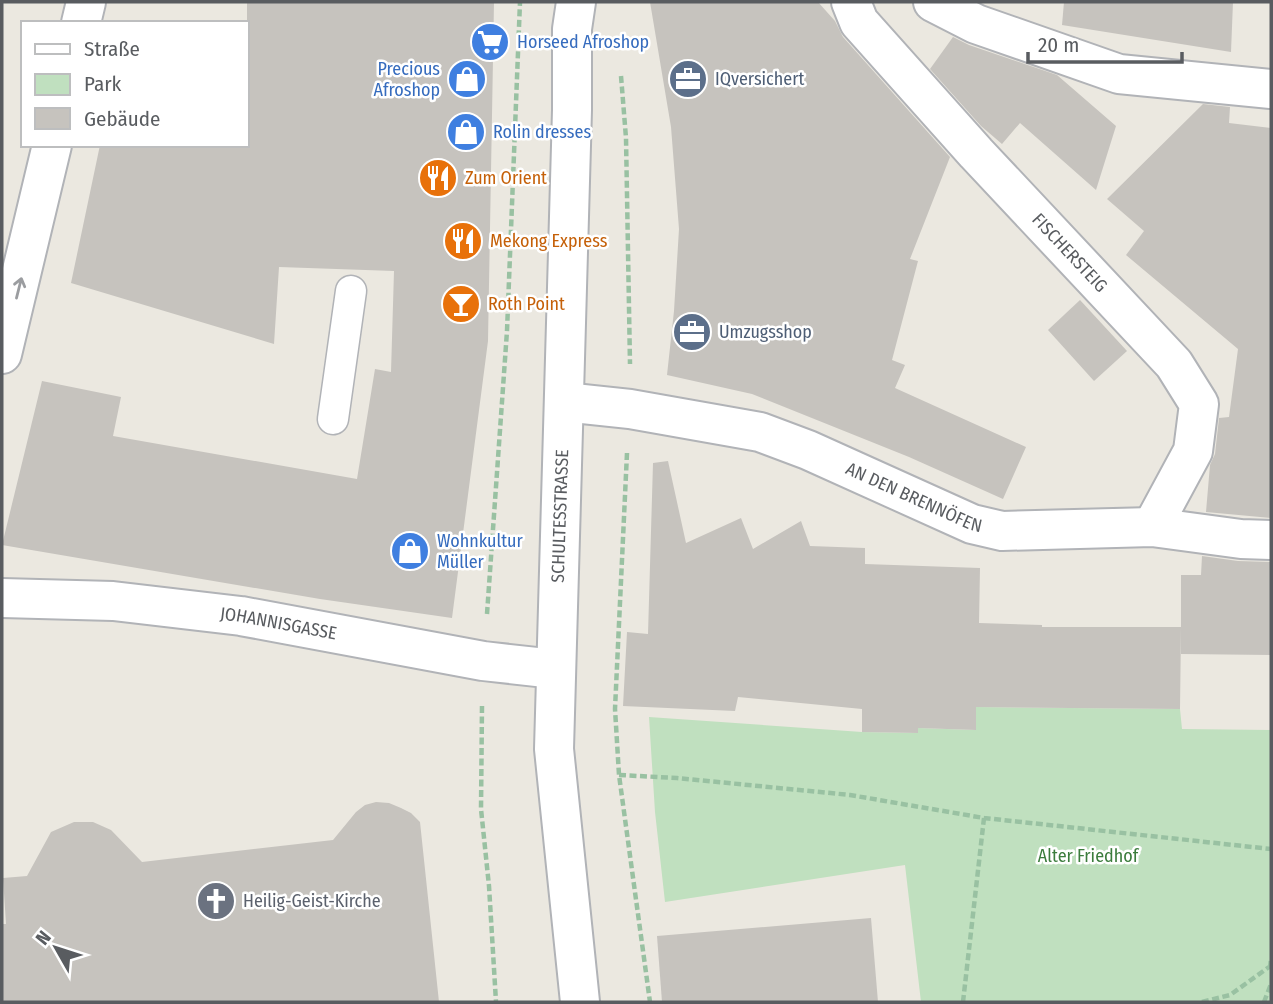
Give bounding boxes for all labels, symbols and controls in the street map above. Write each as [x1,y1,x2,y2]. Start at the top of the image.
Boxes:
legend [21,21,248,147]
supermarket icon: Horseed Afroshop [469,21,511,63]
scale bar [1028,21,1182,65]
place label: Horseed Afroshop [517,31,649,53]
text: 20 m [1038,32,1079,58]
text: Straße [84,36,140,62]
place label: Precious Afroshop [374,58,440,101]
shop icon: Precious Afroshop [446,58,488,100]
office icon: IQversichert [667,58,709,100]
place label: IQversichert [715,68,804,90]
text: Park [84,71,122,97]
text: Gebäude [84,106,160,132]
shop icon: Rolin dresses [445,111,487,153]
place label: Rolin dresses [493,121,591,143]
restaurant icon: Zum Orient [417,157,459,199]
place label: Zum Orient [465,167,547,189]
street label: FISCHERSTEIG [1027,209,1112,297]
restaurant icon: Mekong Express [442,220,484,262]
place label: Mekong Express [490,230,608,252]
one-way arrow [13,277,26,299]
bar icon: Roth Point [440,283,482,325]
place label: Roth Point [488,293,565,315]
office icon: Umzugsshop [671,311,713,353]
place label: Umzugsshop [719,321,812,343]
street label: SCHULTESSTRASSE [547,449,573,583]
street label: AN DEN BRENNÖFEN [842,458,984,537]
shop icon: Wohnkultur Müller [389,530,431,572]
place label: Wohnkultur Müller [437,530,523,573]
street label: JOHANNISGASSE [219,603,338,645]
park label: Alter Friedhof [1038,845,1140,867]
church icon: Heilig-Geist-Kirche [195,880,237,922]
place label: Heilig-Geist-Kirche [243,890,381,912]
north arrow [21,913,91,983]
text: N [31,926,56,949]

